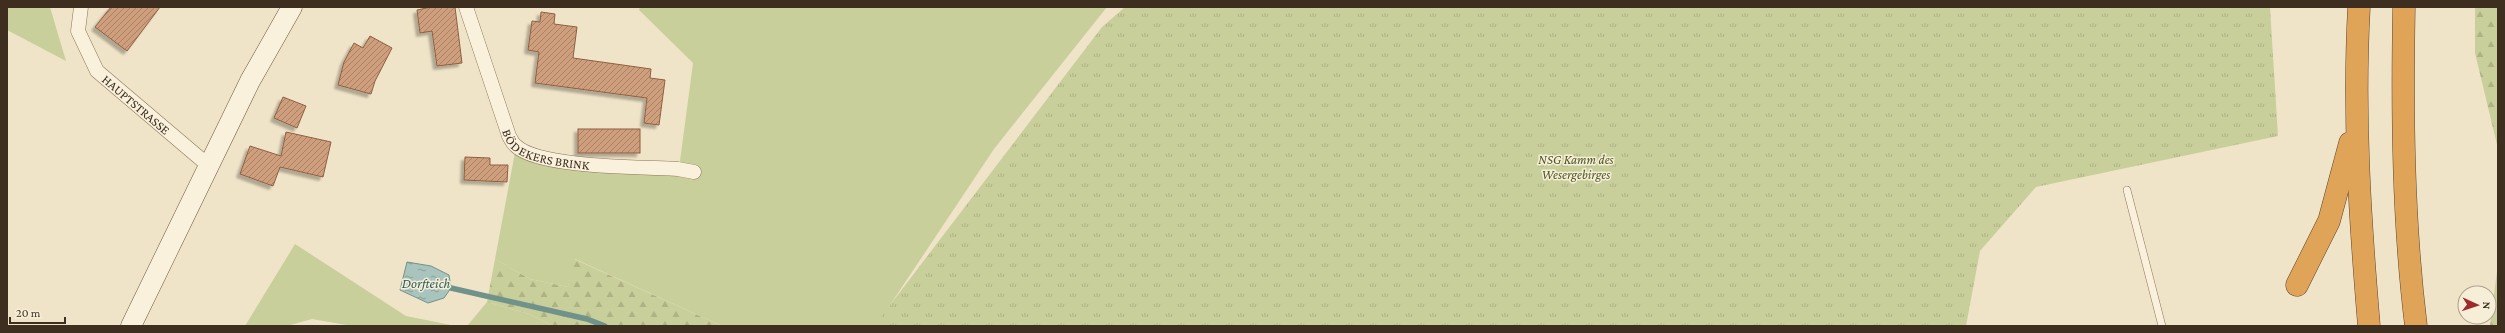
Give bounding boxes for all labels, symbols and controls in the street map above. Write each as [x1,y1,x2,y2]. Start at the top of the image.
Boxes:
street label: HAUPTSTRASSE [99,72,173,138]
street label: BÖDEKERS BRINK [499,127,591,173]
park label: NSG Kamm des Wesergebirges [1538,152,1614,182]
water label: Dorfteich [402,275,451,291]
north arrow [2457,285,2497,325]
scale bar [10,299,65,325]
text: N [2481,301,2493,310]
text: 20 m [16,306,41,320]

